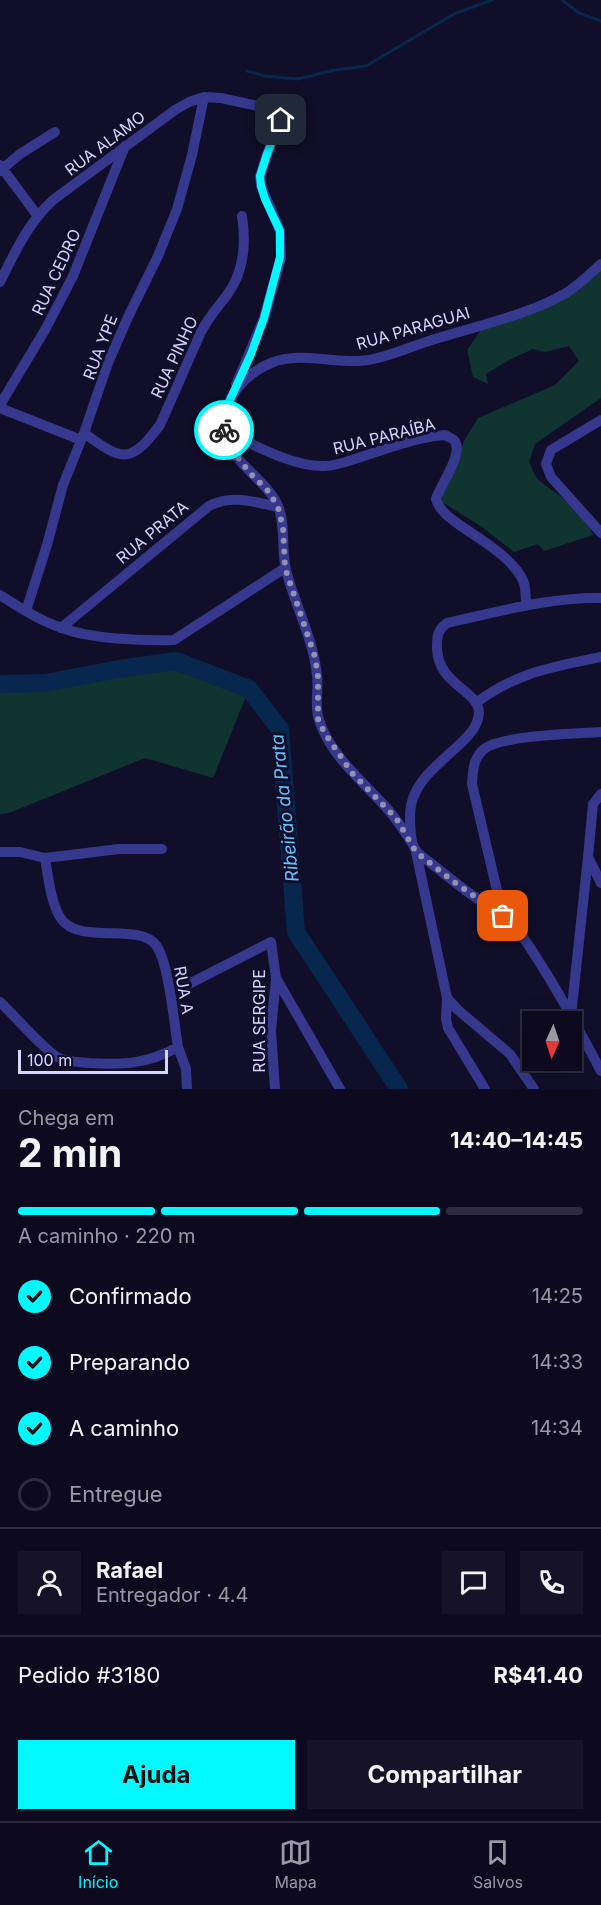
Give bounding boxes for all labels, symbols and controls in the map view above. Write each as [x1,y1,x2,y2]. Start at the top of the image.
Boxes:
pin [255,94,306,145]
icon: home [264,103,297,136]
street label: RUA ALAMO [61,106,149,180]
street label: RUA CEDRO [27,226,85,318]
street label: RUA PARAGUAI [354,302,472,354]
street label: RUA YPE [78,312,122,382]
street label: RUA PINHO [146,313,202,401]
courier [194,400,254,460]
icon: bike [208,414,241,447]
street label: RUA PARAÍBA [331,414,437,458]
street label: RUA PRATA [112,496,192,568]
water label: Ribeirão da Prata [266,733,303,883]
pin [477,890,528,941]
icon: bag [486,899,519,932]
street label: RUA A [170,964,198,1016]
street label: RUA SERGIPE [249,969,269,1073]
north arrow [522,1011,582,1071]
map controls [522,1011,582,1071]
scale bar [18,1047,168,1074]
text: 100 m [27,1050,72,1070]
text: Chega em [18,1106,114,1130]
text: 14:40–14:45 [450,1127,583,1153]
text: 2 min [18,1129,122,1176]
text: A caminho · 220 m [18,1224,195,1248]
icon: check [18,1280,51,1313]
text: Confirmado [69,1283,192,1309]
text: 14:25 [532,1284,583,1308]
icon: check [18,1346,51,1379]
text: Preparando [69,1349,190,1375]
text: 14:33 [531,1350,583,1374]
icon: check [18,1412,51,1445]
text: A caminho [69,1415,179,1441]
text: 14:34 [531,1416,583,1440]
text: Entregue [69,1481,163,1507]
button: person [18,1551,81,1614]
button: chat [442,1551,505,1614]
button: phone [520,1551,583,1614]
text: Rafael [96,1557,163,1583]
text: Entregador · 4.4 [96,1583,248,1607]
text: Pedido #3180 [18,1662,160,1688]
text: R$41.40 [494,1662,583,1688]
button: Ajuda [18,1740,295,1809]
button: Compartilhar [307,1740,583,1809]
tab: Início [78,1836,118,1892]
tab: Mapa [274,1836,317,1892]
tab: Salvos [473,1836,523,1892]

